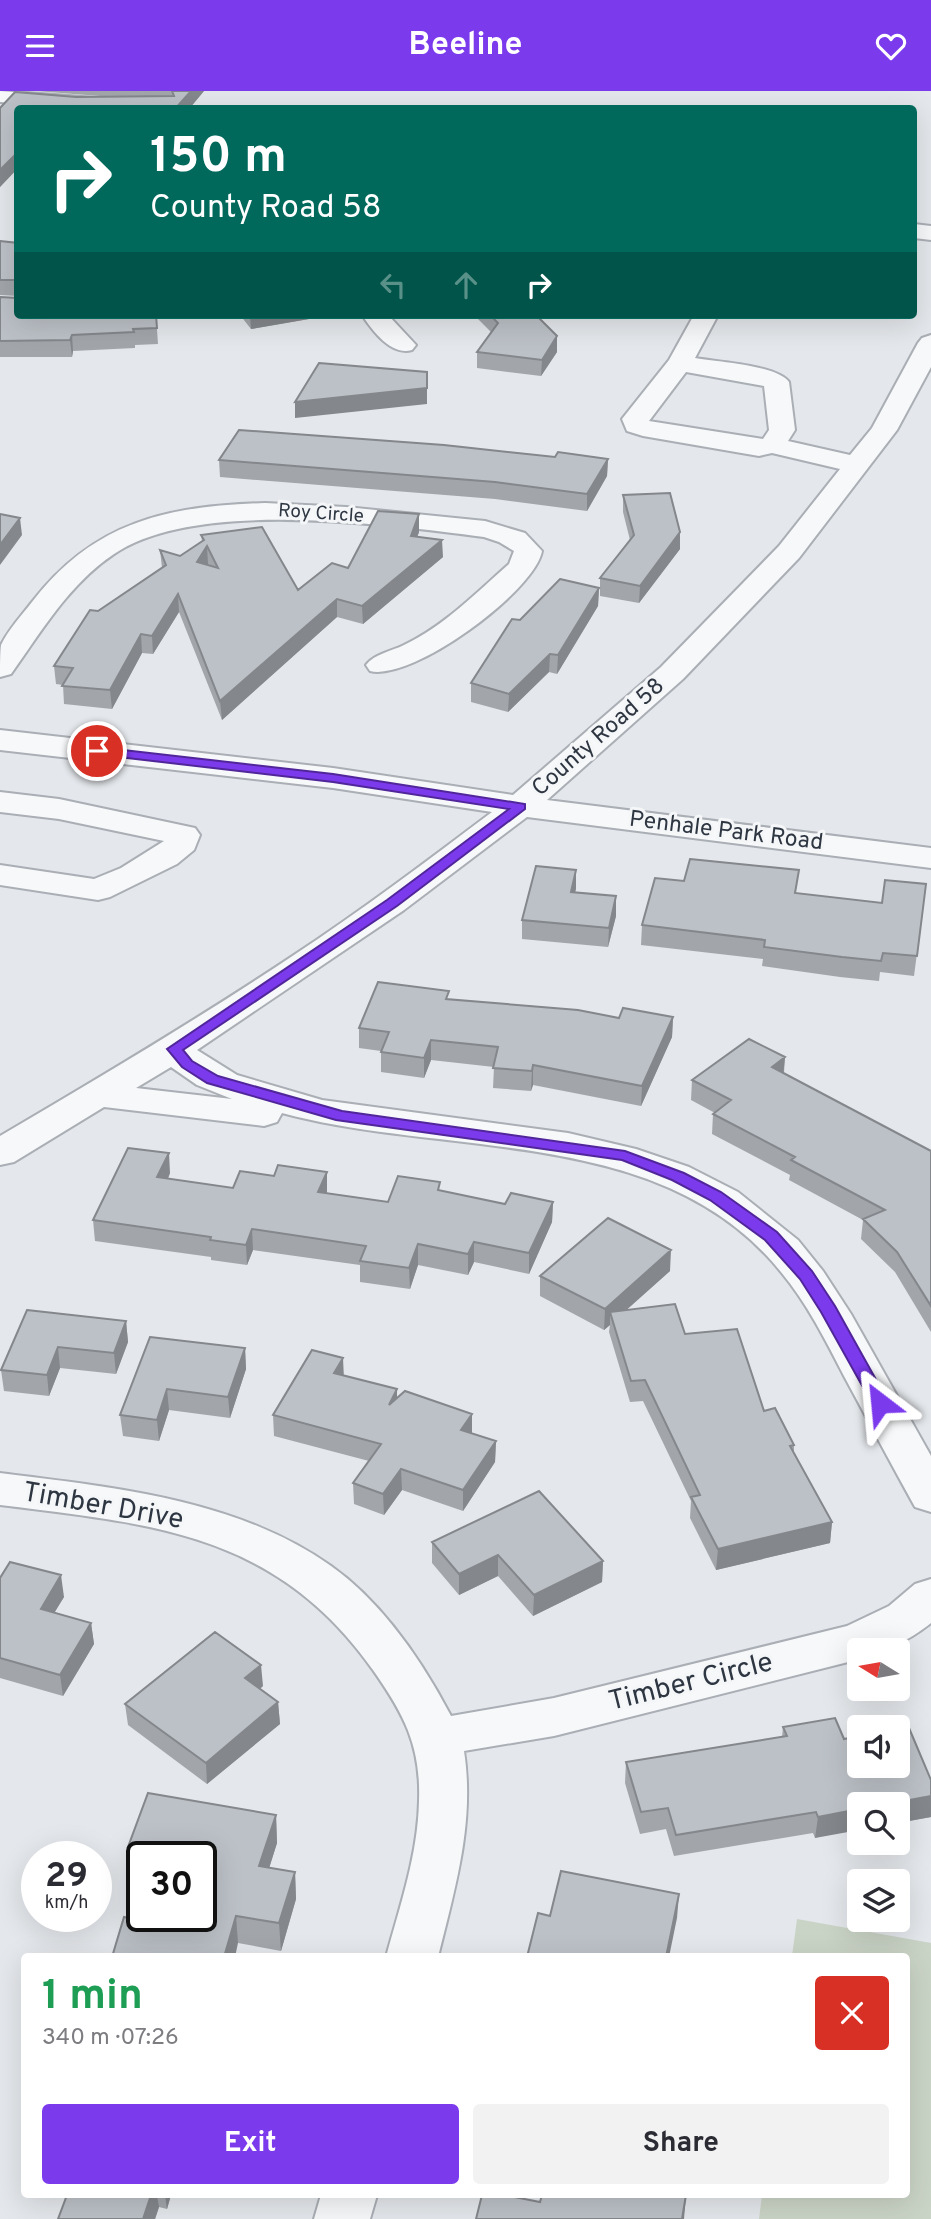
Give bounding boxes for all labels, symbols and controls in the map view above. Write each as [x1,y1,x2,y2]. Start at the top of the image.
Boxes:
text: Beeline [409,26,522,66]
icon: menu [21,27,59,65]
icon: heart [872,27,910,65]
text: 150 m [150,128,287,190]
icon: right [35,133,126,224]
text: County Road 58 [150,189,382,229]
icon: left [374,266,412,304]
icon: ahead [447,266,485,304]
icon: right [520,266,558,304]
street label: Roy Circle [277,499,365,529]
street label: County Road 58 [527,672,671,804]
pin [67,721,127,781]
icon: arrive [78,732,116,770]
street label: Penhale Park Road [627,806,825,858]
position arrow [843,1366,917,1440]
street label: Timber Drive [20,1475,186,1539]
north arrow [847,1638,910,1701]
map controls [847,1638,910,1932]
street label: Timber Circle [605,1645,777,1721]
button: sound [847,1715,910,1778]
button: search [847,1792,910,1855]
speed limit sign: 30 [126,1841,217,1932]
text: 29 [45,1855,88,1899]
button: layers [847,1869,910,1932]
text: km/h [45,1892,88,1915]
text: 1 min [42,1971,143,2024]
button: close [815,1976,889,2050]
text: 340 m · 07:26 [42,2024,179,2053]
button: Exit [42,2104,459,2184]
button: Share [473,2104,889,2184]

